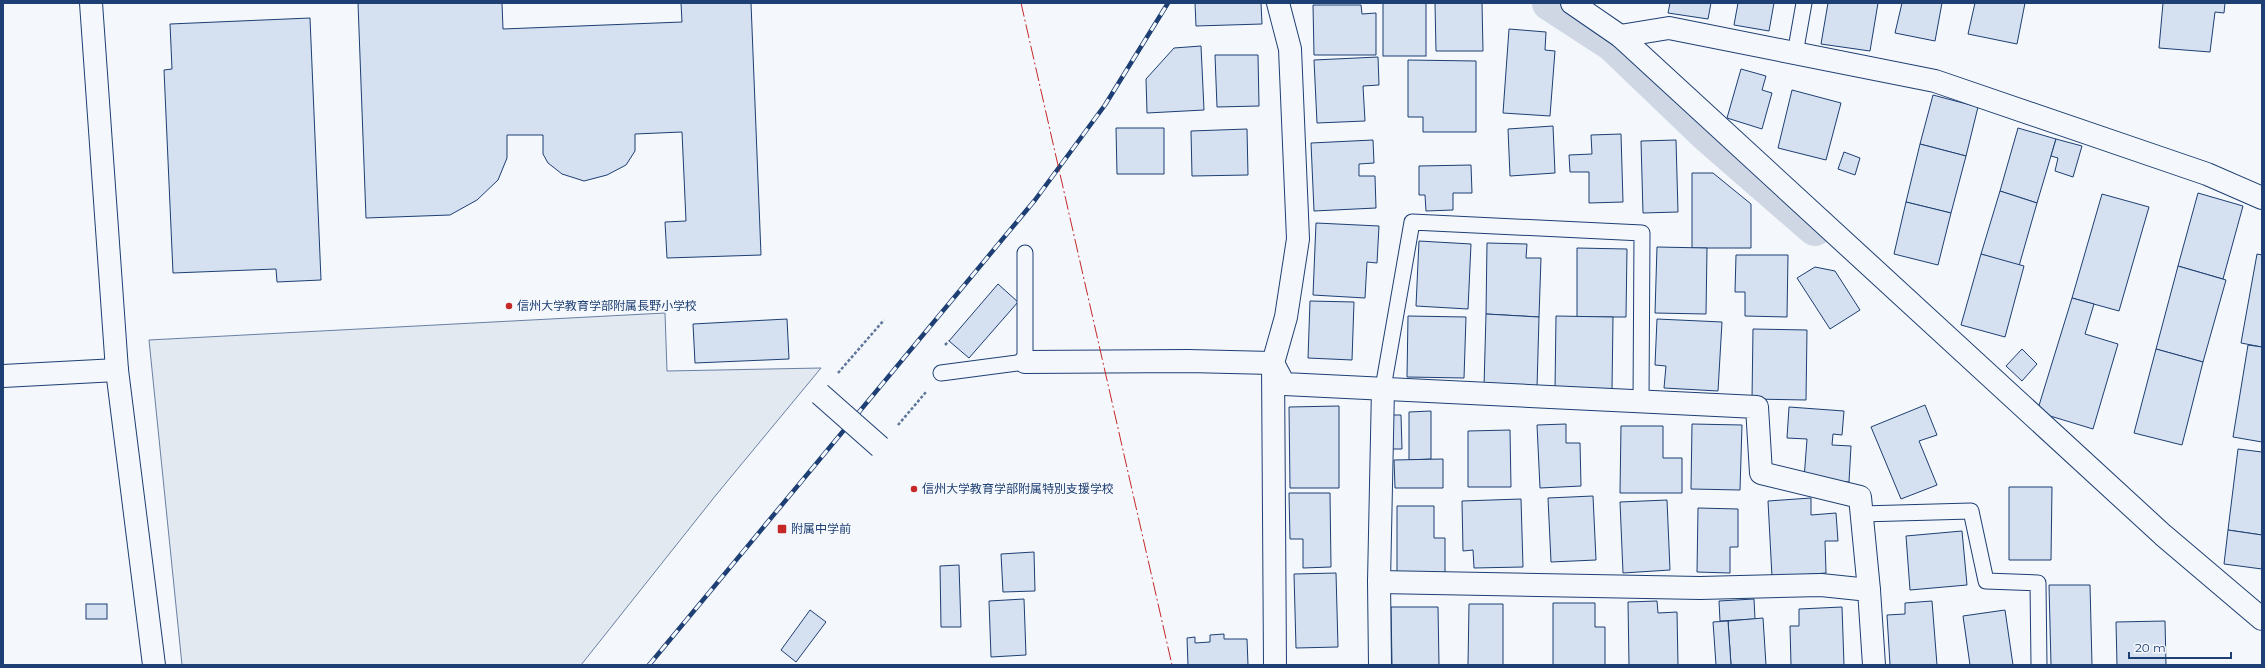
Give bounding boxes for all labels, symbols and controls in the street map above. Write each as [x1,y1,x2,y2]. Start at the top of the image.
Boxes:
place label: 信州大学教育学部附属長野小学校 [517,298,697,313]
marker: 信州大学教育学部附属長野小学校 [504,301,514,311]
place label: 信州大学教育学部附属特別支援学校 [922,481,1114,496]
marker: 信州大学教育学部附属特別支援学校 [909,484,919,494]
place label: 附属中学前 [791,521,851,536]
marker: 附属中学前 [776,523,788,535]
scale bar [2129,634,2231,660]
text: 20 m [2135,640,2166,655]

